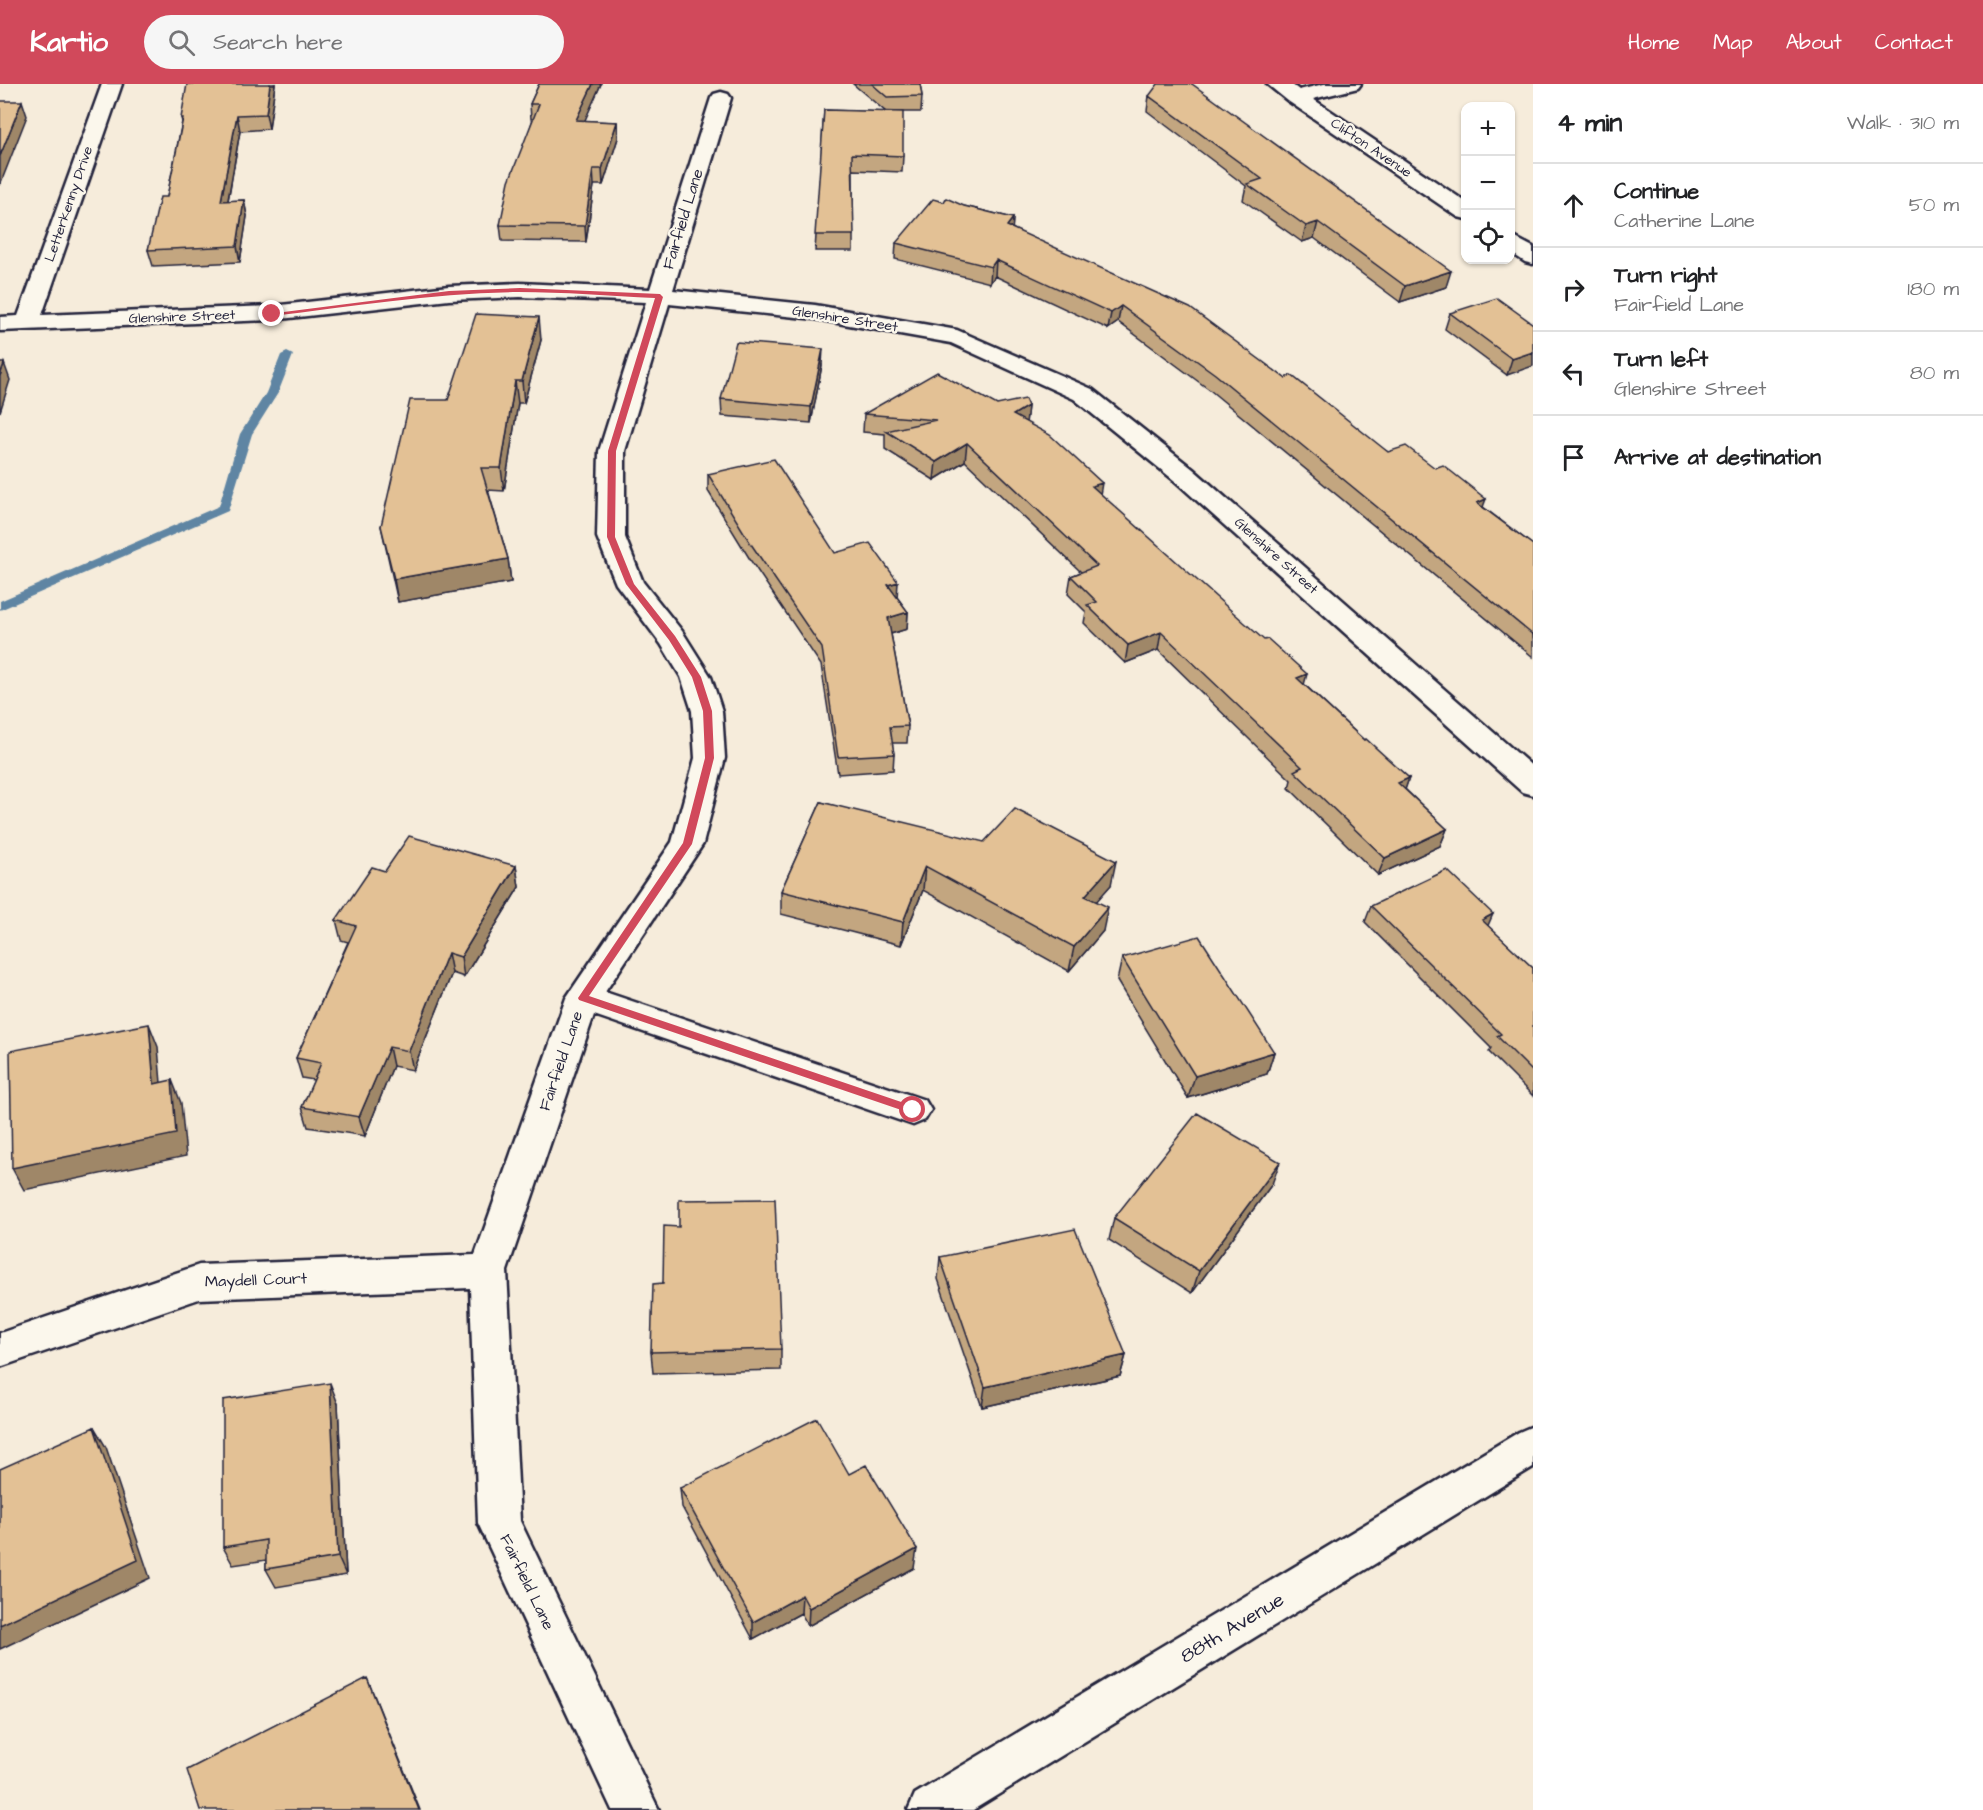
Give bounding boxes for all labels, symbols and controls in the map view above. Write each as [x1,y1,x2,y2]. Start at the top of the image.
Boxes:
search box [144,15,564,69]
text: Kartio [30,23,108,62]
icon: search [165,26,198,59]
text: Search here [213,27,343,58]
text: Home [1628,28,1680,57]
text: Map [1713,28,1753,57]
text: About [1786,28,1842,57]
text: Contact [1875,28,1953,57]
map controls [1461,102,1515,264]
button: + [1461,102,1515,156]
text: 4 min [1557,105,1622,141]
text: Walk · 310 m [1847,109,1959,137]
street label: Clifton Avenue [1326,113,1416,183]
street label: Letterkenny Drive [40,143,98,265]
button: − [1461,156,1515,210]
street label: Fairfield Lane [657,166,709,272]
text: Continue [1614,176,1699,207]
icon: ahead [1557,189,1590,222]
text: 50 m [1909,191,1959,219]
text: Catherine Lane [1614,207,1755,235]
button: locate [1461,210,1515,264]
text: Turn right [1614,260,1717,291]
icon: right [1557,273,1590,306]
text: 180 m [1907,275,1959,303]
text: Fairfield Lane [1614,291,1744,319]
route end [258,300,284,326]
street label: Glenshire Street [791,301,900,337]
street label: Glenshire Street [128,305,236,329]
text: Turn left [1614,344,1708,375]
icon: left [1557,357,1590,390]
text: 80 m [1910,359,1959,387]
text: Glenshire Street [1614,375,1766,403]
icon: arrive [1557,441,1590,474]
text: Arrive at destination [1614,442,1821,473]
street label: Glenshire Street [1230,513,1323,599]
street label: Fairfield Lane [534,1008,588,1114]
route start [899,1096,925,1122]
street label: Maydell Court [205,1267,308,1294]
street label: Fairfield Lane [494,1530,560,1634]
street label: 88th Avenue [1175,1586,1289,1670]

